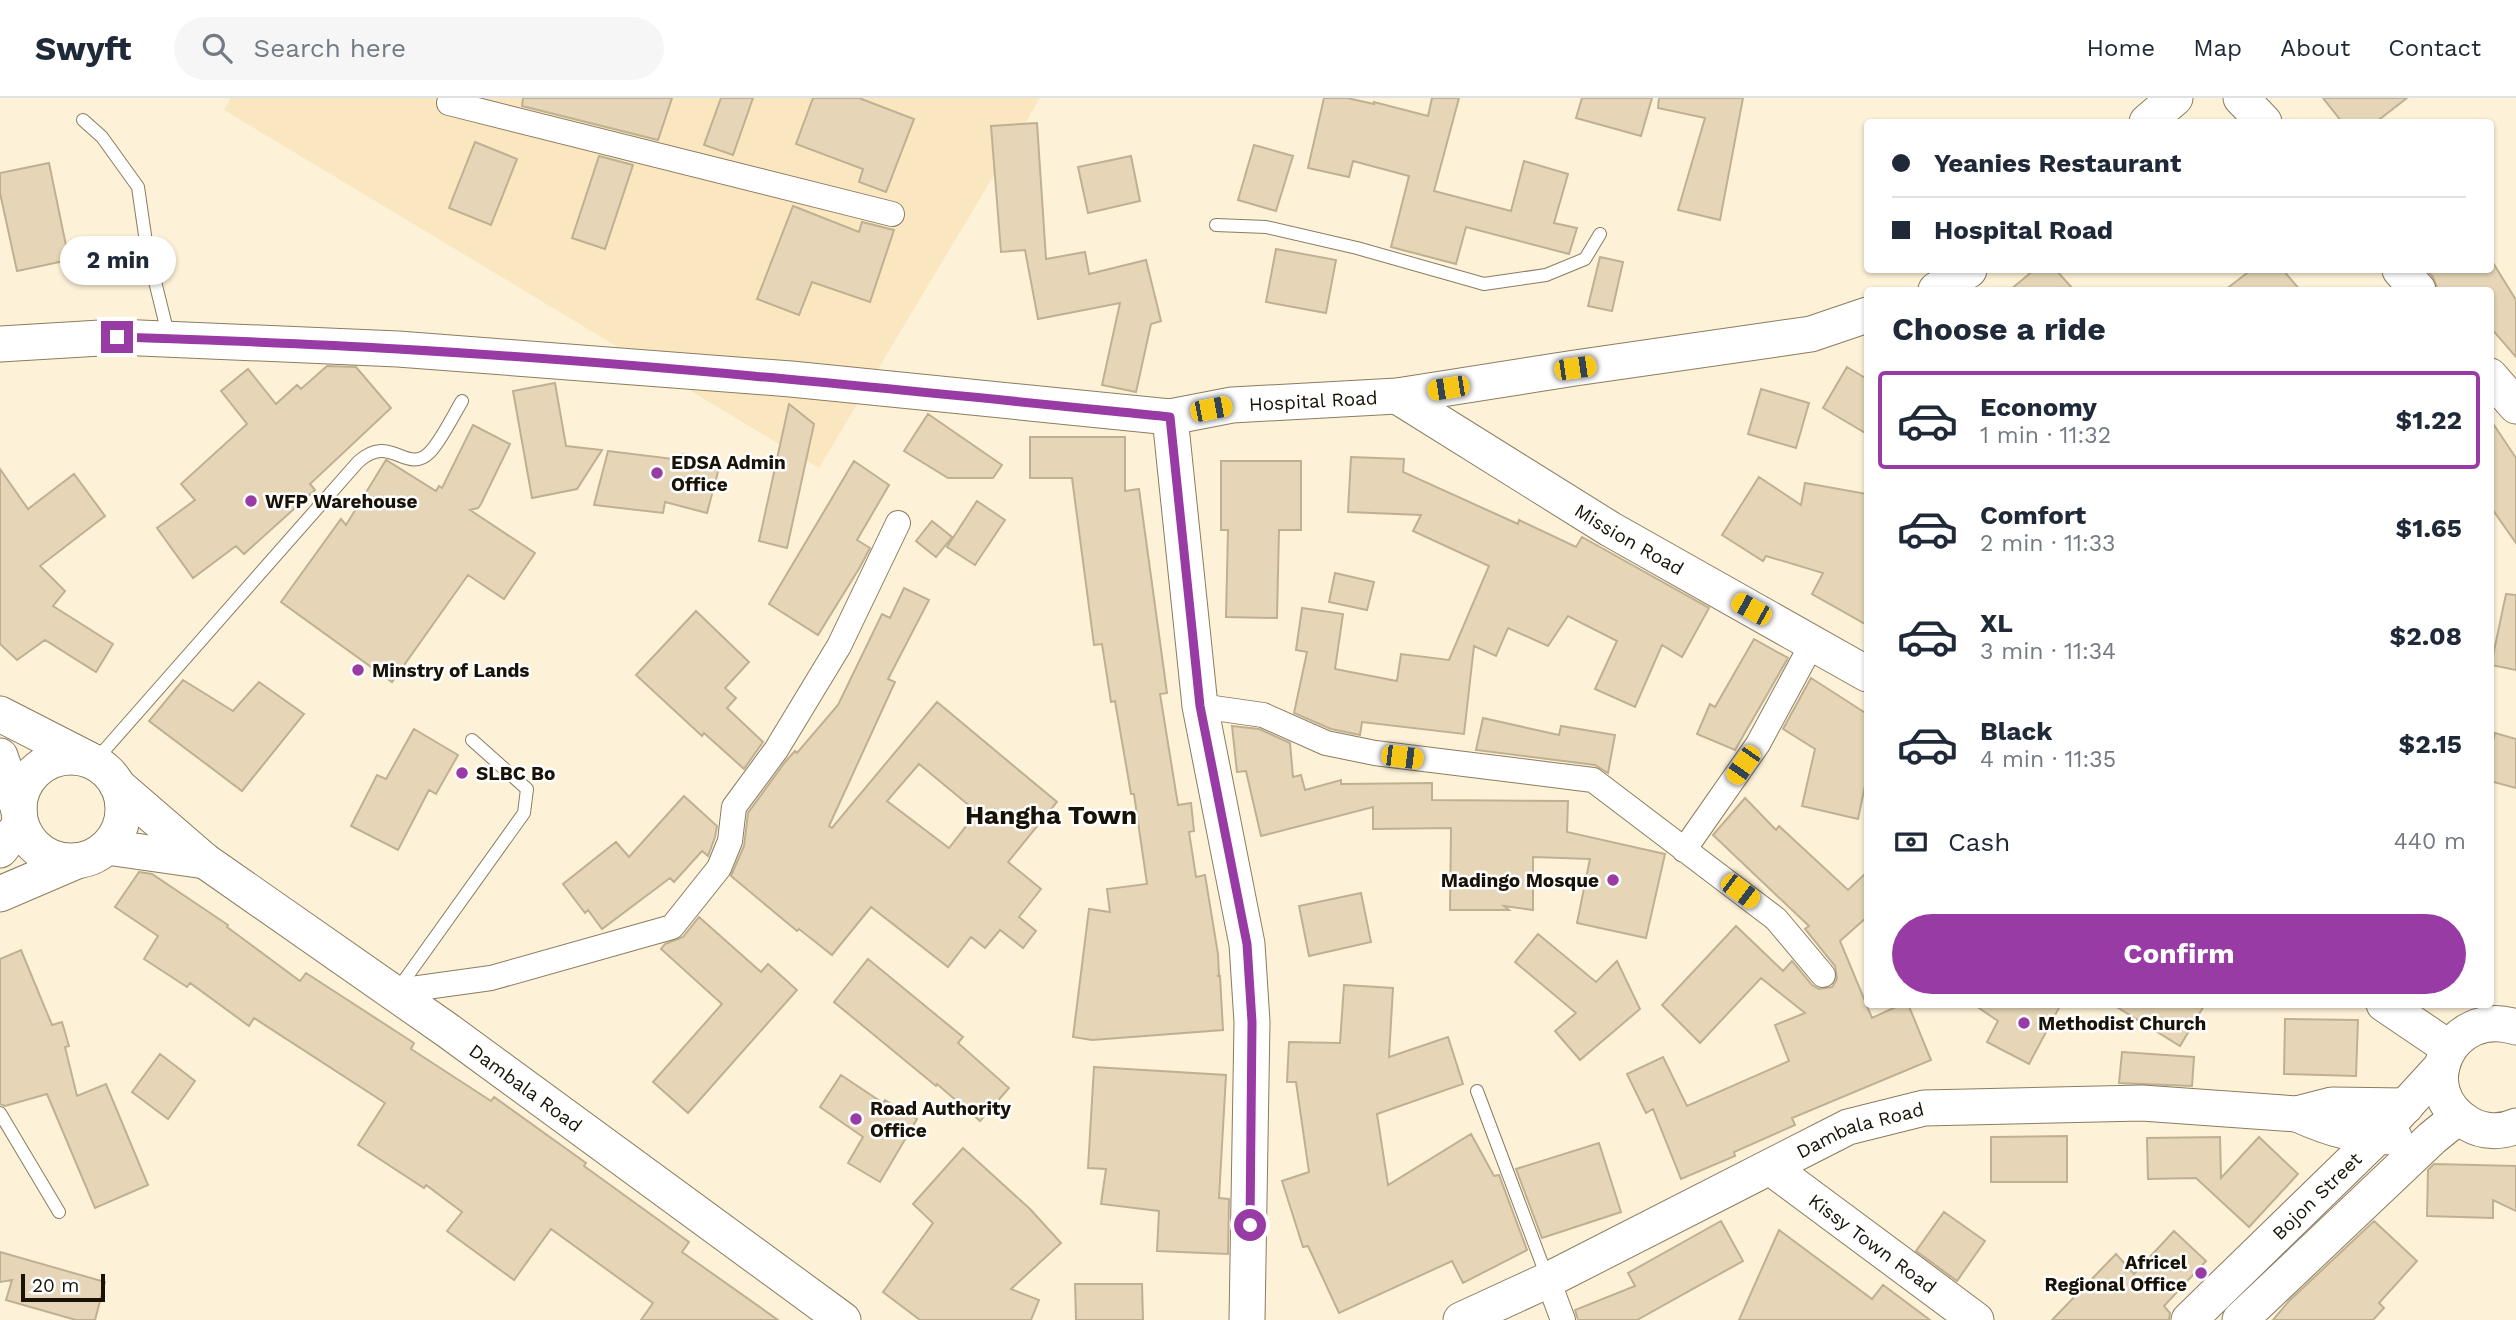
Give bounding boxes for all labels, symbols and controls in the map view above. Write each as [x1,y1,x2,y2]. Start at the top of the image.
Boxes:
search box [174,17,664,80]
text: Swyft [35,29,132,68]
icon: search [198,29,236,67]
text: Search here [254,33,406,63]
text: Home [2087,34,2155,62]
text: Map [2193,34,2242,62]
text: About [2280,34,2350,62]
text: Contact [2388,34,2481,62]
text: Yeanies Restaurant [1934,148,2181,178]
text: Hospital Road [1934,215,2113,245]
callout: 2 min [59,236,175,285]
text: 2 min [87,247,149,274]
text: Choose a ride [1892,310,2106,348]
route end [101,321,133,353]
car [1553,355,1598,381]
car [1426,374,1471,402]
street label: Hospital Road [1248,386,1378,416]
icon: car [1896,389,1959,452]
text: Economy [1980,392,2097,422]
car [1189,395,1234,423]
text: $1.22 [2396,405,2462,435]
text: 1 min · 11:32 [1980,422,2111,449]
place label: EDSA Admin Office [671,451,786,496]
marker: EDSA Admin Office [649,465,665,481]
place label: WFP Warehouse [265,490,417,513]
marker: WFP Warehouse [243,493,259,509]
icon: car [1896,497,1959,560]
street label: Mission Road [1571,498,1688,580]
text: Comfort [1980,500,2086,530]
text: $1.65 [2396,513,2462,543]
text: 2 min · 11:33 [1980,530,2116,557]
car [1728,590,1775,628]
icon: car [1896,605,1959,668]
text: XL [1980,608,2013,638]
text: $2.08 [2390,621,2462,651]
text: 3 min · 11:34 [1980,638,2116,665]
place label: Minstry of Lands [372,659,530,682]
marker: Minstry of Lands [350,662,366,678]
icon: car [1896,713,1959,776]
text: Black [1980,716,2052,746]
text: $2.15 [2399,729,2462,759]
car [1723,742,1764,788]
car [1380,744,1425,770]
text: 4 min · 11:35 [1980,746,2116,773]
place label: SLBC Bo [476,762,555,785]
marker: SLBC Bo [454,765,470,781]
district label: Hangha Town [965,800,1137,830]
icon: cash [1892,823,1930,861]
text: Cash [1948,827,2010,857]
text: 440 m [2394,828,2466,855]
place label: Madingo Mosque [1441,869,1599,892]
car [1717,870,1764,912]
marker: Madingo Mosque [1605,872,1621,888]
button: Confirm [1892,914,2466,994]
place label: Methodist Church [2038,1012,2206,1035]
marker: Methodist Church [2016,1015,2032,1031]
street label: Dambala Road [465,1039,587,1137]
place label: Road Authority Office [870,1097,1011,1142]
street label: Dambala Road [1792,1097,1926,1163]
marker: Road Authority Office [848,1111,864,1127]
street label: Bojon Street [2267,1147,2366,1244]
street label: Kissy Town Road [1804,1188,1941,1298]
route start [1234,1209,1266,1241]
place label: Africel Regional Office [2044,1251,2188,1296]
marker: Africel Regional Office [2193,1265,2209,1281]
scale bar [21,1271,105,1303]
text: 20 m [32,1274,79,1297]

